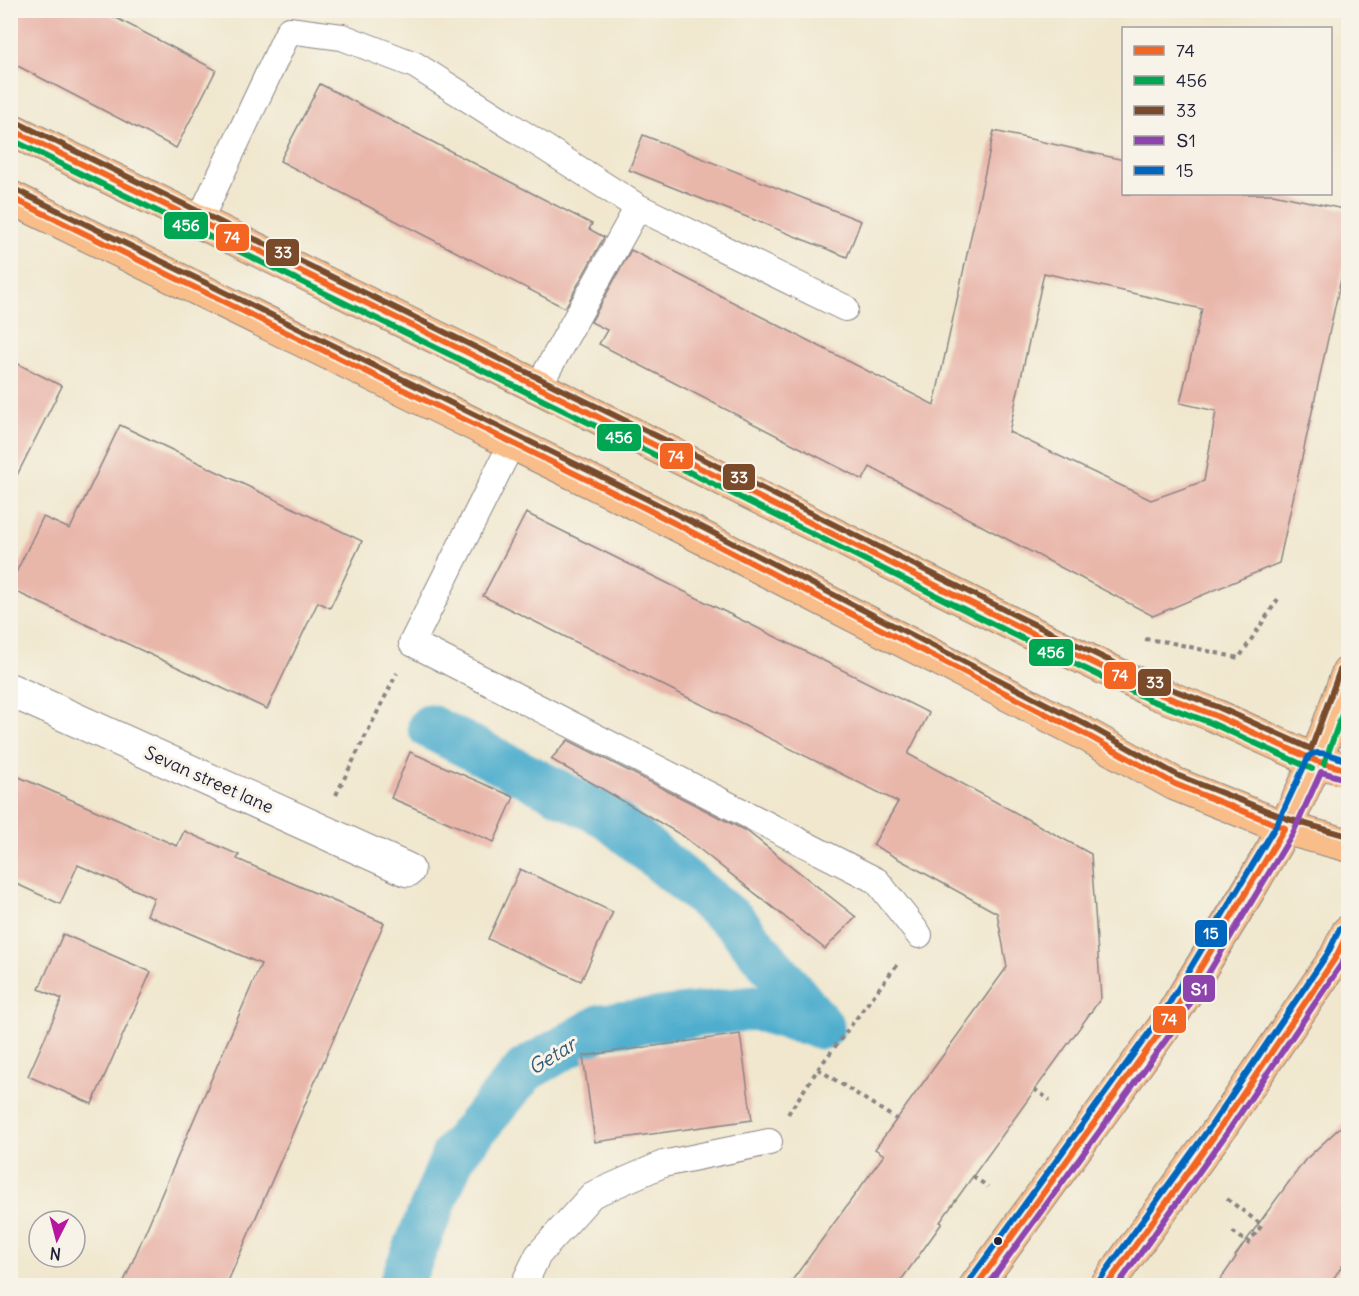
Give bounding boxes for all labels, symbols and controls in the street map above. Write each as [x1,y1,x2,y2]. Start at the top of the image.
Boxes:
legend [1122,27,1332,195]
text: 74 [1176,39,1195,62]
text: 456 [1176,69,1207,92]
text: 33 [1176,99,1196,122]
text: Տ1 [1176,129,1196,152]
text: 15 [1176,159,1194,182]
line badge: 456 [163,211,209,240]
text: 456 [172,215,200,235]
line badge: 74 [215,223,250,252]
text: 74 [224,227,240,247]
line badge: 33 [265,238,300,267]
text: 33 [274,242,292,262]
line badge: 456 [596,423,642,452]
text: 456 [605,427,633,447]
line badge: 74 [659,442,694,470]
text: 74 [668,446,684,466]
line badge: 33 [722,463,756,491]
text: 33 [730,467,748,487]
line badge: 456 [1028,638,1074,667]
text: 456 [1037,642,1065,662]
line badge: 74 [1103,661,1137,690]
text: 74 [1112,665,1128,685]
line badge: 33 [1137,668,1172,697]
text: 33 [1146,672,1164,692]
street label: Sevan street lane [141,741,277,818]
line badge: 15 [1194,919,1228,948]
text: 15 [1203,923,1219,943]
line badge: Տ1 [1182,974,1216,1003]
text: Տ1 [1190,979,1208,999]
line badge: 74 [1152,1005,1187,1034]
text: 74 [1161,1009,1177,1029]
water label: Getar [523,1030,583,1080]
north arrow [27,1209,87,1269]
unlabelled marker [992,1235,1004,1247]
text: N [49,1243,62,1264]

